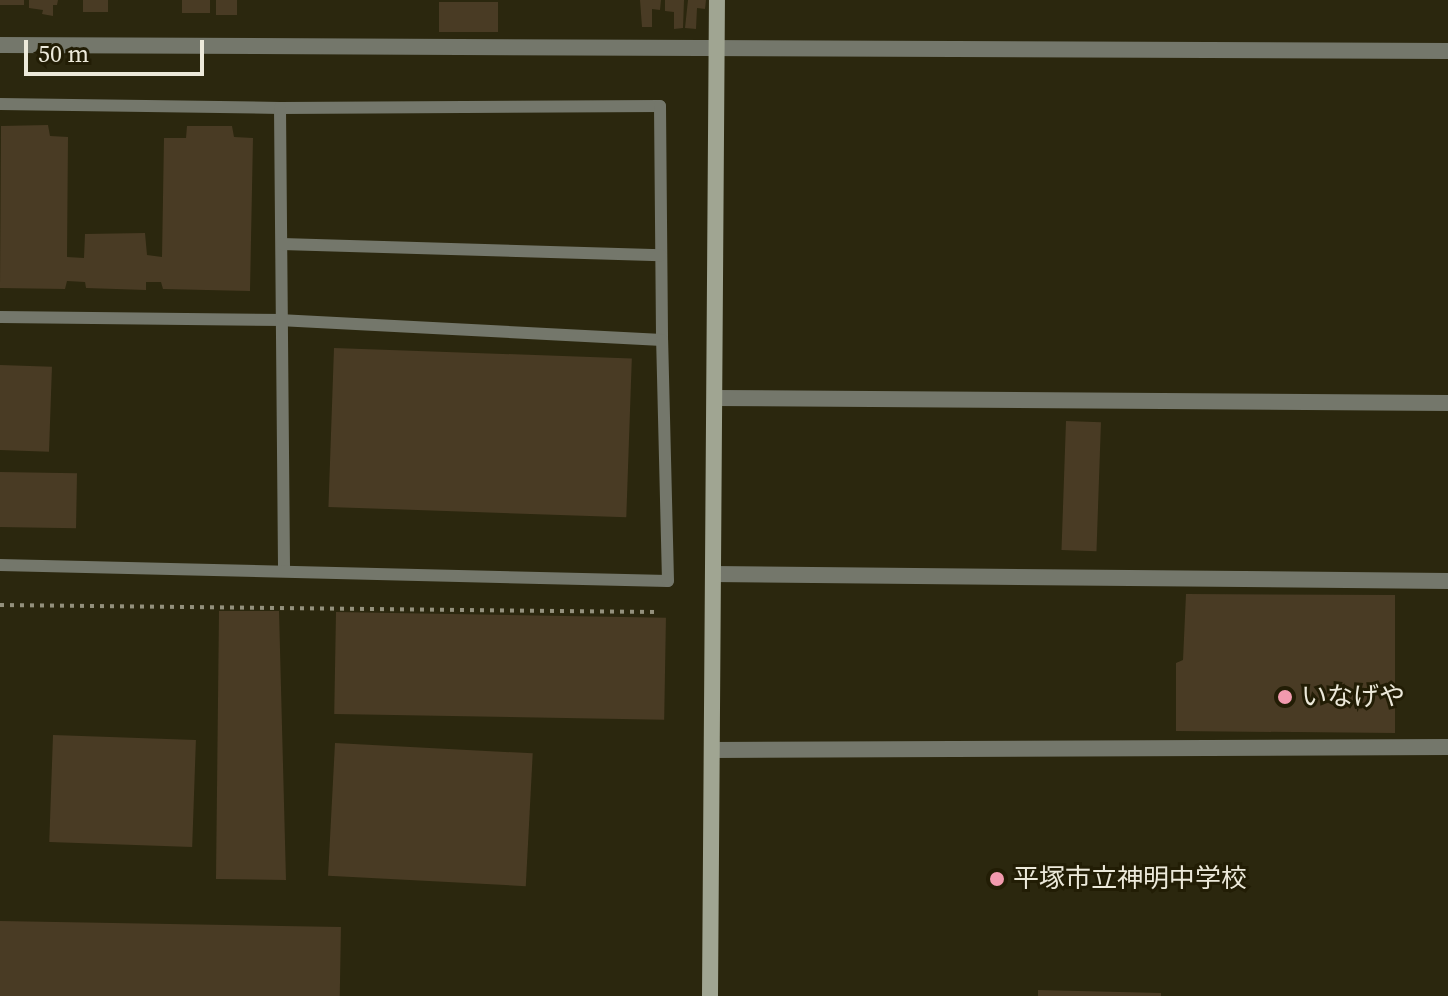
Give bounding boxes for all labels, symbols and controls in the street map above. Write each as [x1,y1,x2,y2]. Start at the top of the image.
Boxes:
scale bar [28,24,208,74]
text: 50 m [38,37,89,70]
place label: いなげや [1301,681,1405,713]
marker: いなげや [1276,688,1294,706]
place label: 平塚市立神明中学校 [1013,863,1247,895]
marker: 平塚市立神明中学校 [988,870,1006,888]

